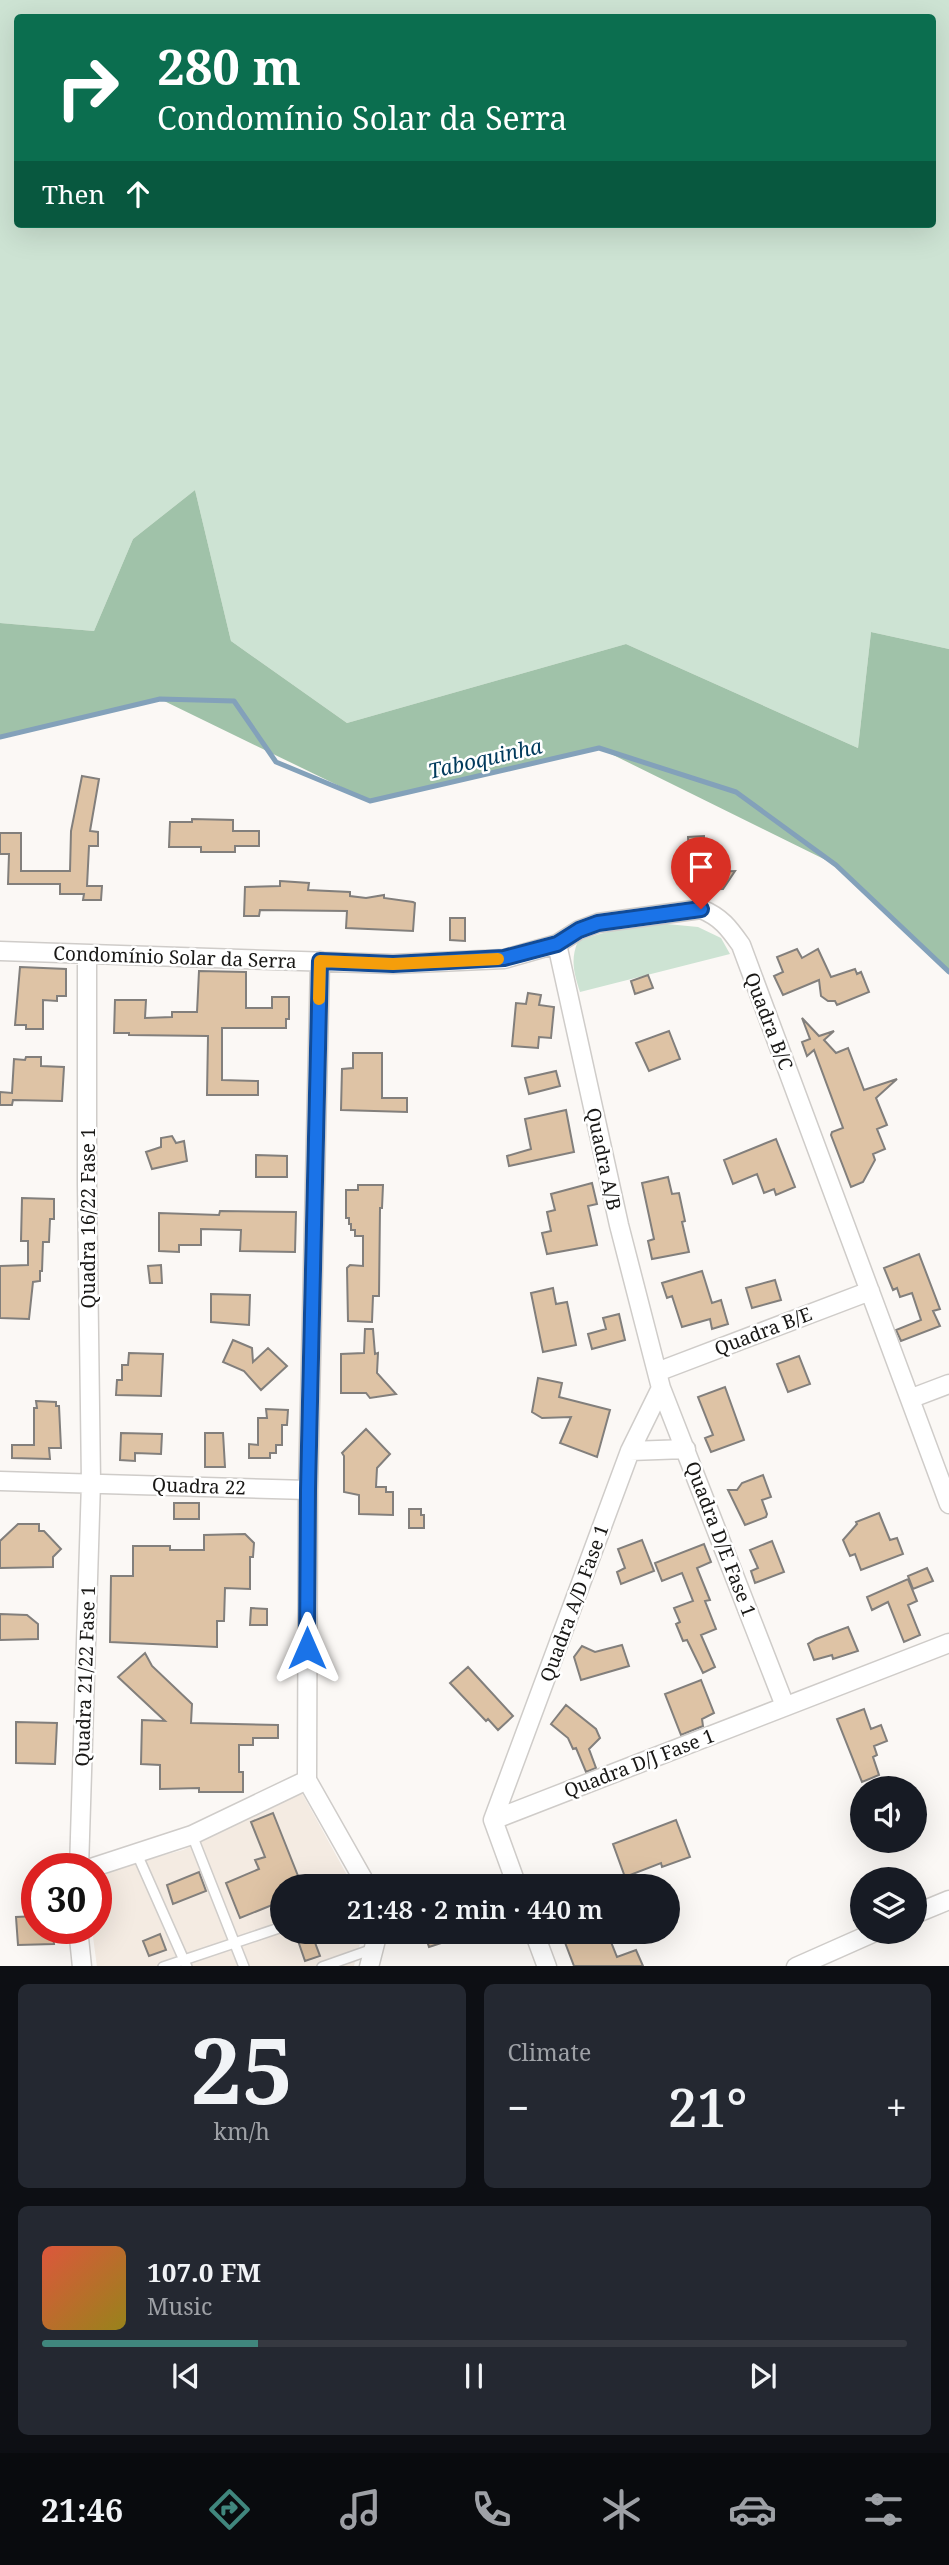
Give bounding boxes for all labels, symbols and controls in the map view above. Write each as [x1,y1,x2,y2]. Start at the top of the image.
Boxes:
text: 280 m [157,33,301,99]
icon: right [42,42,133,133]
text: Condomínio Solar da Serra [157,96,567,139]
icon: ahead [119,175,157,213]
text: Then [42,176,105,212]
water label: Taboquinha [425,731,546,785]
pin [671,837,731,909]
icon: arrive [682,848,720,886]
street label: Condomínio Solar da Serra [53,940,297,974]
street label: Quadra B/C [739,969,800,1074]
street label: Quadra A/B [580,1105,628,1213]
street label: Quadra 16/22 Fase 1 [75,1127,101,1309]
street label: Quadra B/E [711,1300,816,1361]
street label: Quadra D/E Fase 1 [679,1458,763,1620]
street label: Quadra 22 [152,1471,246,1501]
street label: Quadra A/D Fase 1 [533,1521,615,1685]
street label: Quadra 21/22 Fase 1 [69,1585,101,1767]
position arrow [270,1611,344,1685]
street label: Quadra D/J Fase 1 [560,1722,718,1804]
map controls [850,1776,927,1944]
button: sound [850,1776,927,1853]
speed limit sign: 30 [21,1853,112,1944]
button: layers [850,1867,927,1944]
text: 21:48 · 2 min · 440 m [347,1891,603,1927]
text: 25 [190,2007,293,2131]
text: Climate [508,2036,591,2068]
text: 21° [668,2071,747,2142]
text: − [508,2081,530,2133]
text: + [886,2081,907,2133]
text: km/h [214,2115,270,2147]
text: 107.0 FM [147,2254,261,2290]
text: Music [147,2290,212,2322]
icon: previous [167,2357,205,2395]
icon: pause [455,2357,493,2395]
icon: next [744,2357,782,2395]
icon: directions [205,2485,254,2534]
icon: music [336,2485,385,2534]
icon: phone [467,2485,516,2534]
icon: climate [597,2485,646,2534]
icon: car [728,2485,777,2534]
icon: filters [859,2485,908,2534]
text: 21:46 [41,2488,123,2531]

